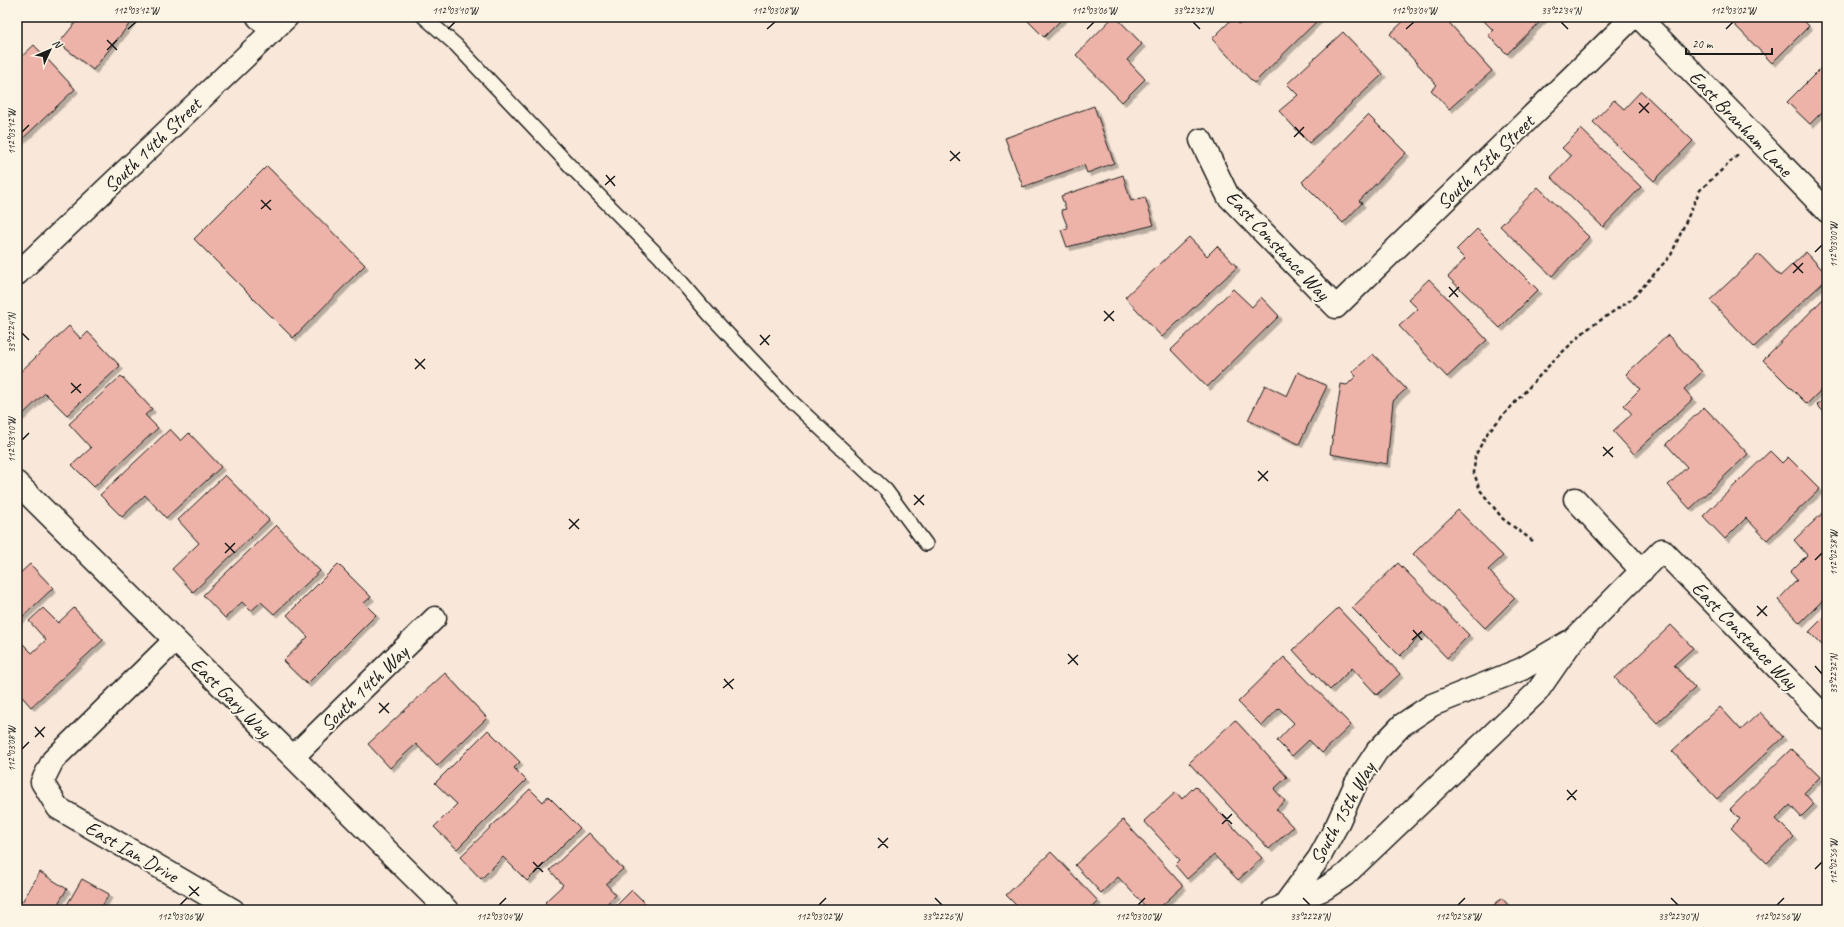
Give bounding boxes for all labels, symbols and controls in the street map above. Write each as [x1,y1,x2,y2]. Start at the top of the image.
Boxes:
text: 112°03'12"W [113,4,160,17]
text: 112°03'10"W [432,4,479,17]
text: 112°03'08"W [752,4,799,17]
text: 112°03'06"W [1071,4,1118,17]
text: 33°22'32"N [1173,4,1215,17]
text: 112°03'04"W [1391,4,1438,17]
text: 33°22'34"N [1541,4,1583,17]
text: 112°03'02"W [1710,4,1757,17]
north arrow [30,30,70,70]
scale bar [1686,30,1772,56]
text: N [50,36,66,52]
text: 20 m [1692,36,1714,52]
street label: East Branham Lane [1684,65,1799,183]
street label: South 14th Street [98,91,208,198]
text: 112°03'12"W [5,108,18,155]
street label: South 15th Street [1431,108,1541,215]
street label: East Constance Way [1220,185,1336,306]
text: 112°03'00"W [1827,221,1840,268]
text: 33°22'24"N [5,311,18,353]
text: 112°03'10"W [5,416,18,463]
text: 112°02'58"W [1827,529,1840,576]
street label: East Constance Way [1687,576,1804,696]
street label: South 14th Way [315,639,415,737]
street label: East Gary Way [185,652,277,744]
text: 33°22'32"N [1827,652,1840,694]
text: 112°03'08"W [5,725,18,772]
street label: South 15th Way [1304,756,1382,869]
street label: East Ian Drive [81,815,184,889]
text: 112°02'56"W [1827,838,1840,885]
text: 112°03'06"W [157,910,204,923]
text: 112°03'04"W [476,910,523,923]
text: 112°03'02"W [796,910,843,923]
text: 33°22'26"N [922,910,964,923]
text: 112°03'00"W [1115,910,1162,923]
text: 33°22'28"N [1290,910,1332,923]
text: 112°02'58"W [1435,910,1482,923]
text: 33°22'30"N [1658,910,1700,923]
text: 112°02'56"W [1754,910,1801,923]

